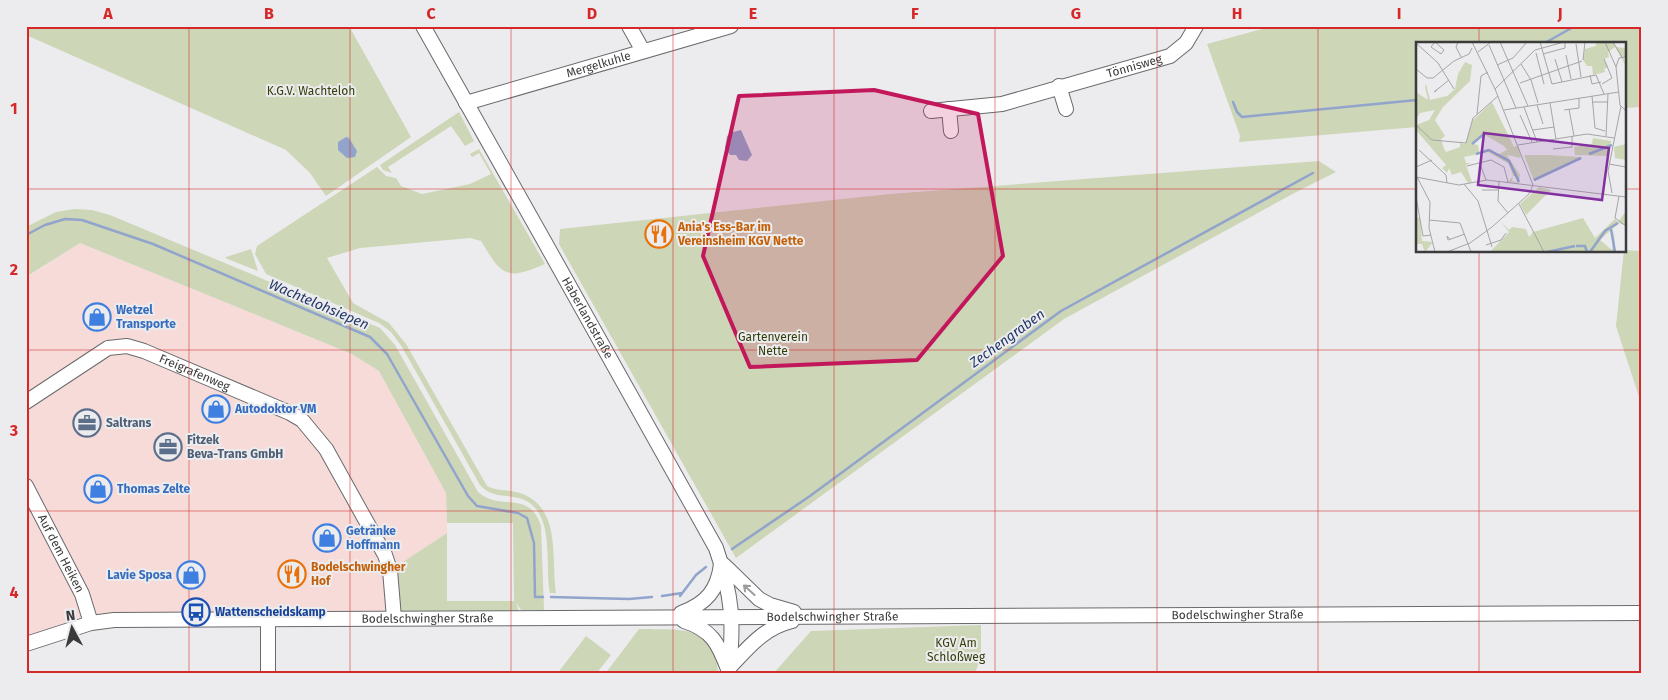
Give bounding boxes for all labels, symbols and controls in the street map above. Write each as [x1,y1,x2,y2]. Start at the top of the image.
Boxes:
text: A [102,4,113,23]
text: B [264,4,274,23]
text: C [426,4,436,23]
text: D [587,4,597,23]
text: E [749,4,757,23]
text: F [911,4,919,23]
text: G [1071,4,1081,23]
text: H [1232,4,1242,23]
text: I [1397,4,1401,23]
text: J [1556,4,1563,23]
inset map [1416,42,1626,252]
street label: Mergelkuhle [565,48,632,81]
street label: Tönnisweg [1105,51,1164,81]
park label: K.G.V. Wachteloh [267,84,355,98]
text: 1 [10,99,18,118]
restaurant icon: Ania's Ess-Bar im Vereinsheim KGV Nette [644,219,674,249]
place label: Ania's Ess-Bar im Vereinsheim KGV Nette [677,220,804,248]
text: 2 [10,260,18,279]
street label: Haberlandstraße [559,274,616,361]
water label: Wachtelohsiepen [266,276,371,333]
shop icon: Wetzel Transporte [82,302,112,332]
place label: Wetzel Transporte [116,303,176,331]
water label: Zechengraben [966,305,1048,372]
park label: Gartenverein Nette [738,330,808,358]
street label: Freigrafenweg [157,351,233,394]
shop icon: Autodoktor VM [201,394,231,424]
place label: Autodoktor VM [234,402,317,416]
office icon: Saltrans [72,408,102,438]
place label: Saltrans [106,416,151,430]
text: 3 [9,421,18,440]
office icon: Fitzek Beva-Trans GmbH [153,432,183,462]
place label: Fitzek Beva-Trans GmbH [187,433,283,461]
shop icon: Thomas Zelte [83,474,113,504]
place label: Thomas Zelte [117,482,191,496]
street label: Auf dem Heiken [35,512,87,595]
shop icon: Getränke Hoffmann [312,523,342,553]
place label: Getränke Hoffmann [346,524,400,552]
restaurant icon: Bodelschwingher Hof [277,559,307,589]
shop icon: Lavie Sposa [176,560,206,590]
place label: Bodelschwingher Hof [311,560,406,588]
place label: Lavie Sposa [107,568,172,582]
text: 4 [9,583,19,602]
one-way arrow [743,584,756,596]
bus stop icon: Wattenscheidskamp [181,597,211,627]
north arrow [48,602,98,652]
place label: Wattenscheidskamp [215,605,326,619]
text: N [65,607,76,625]
street label: Bodelschwingher Straße [1171,608,1304,622]
street label: Bodelschwingher Straße [766,609,899,624]
street label: Bodelschwingher Straße [361,611,494,626]
park label: KGV Am Schloßweg [927,636,986,664]

